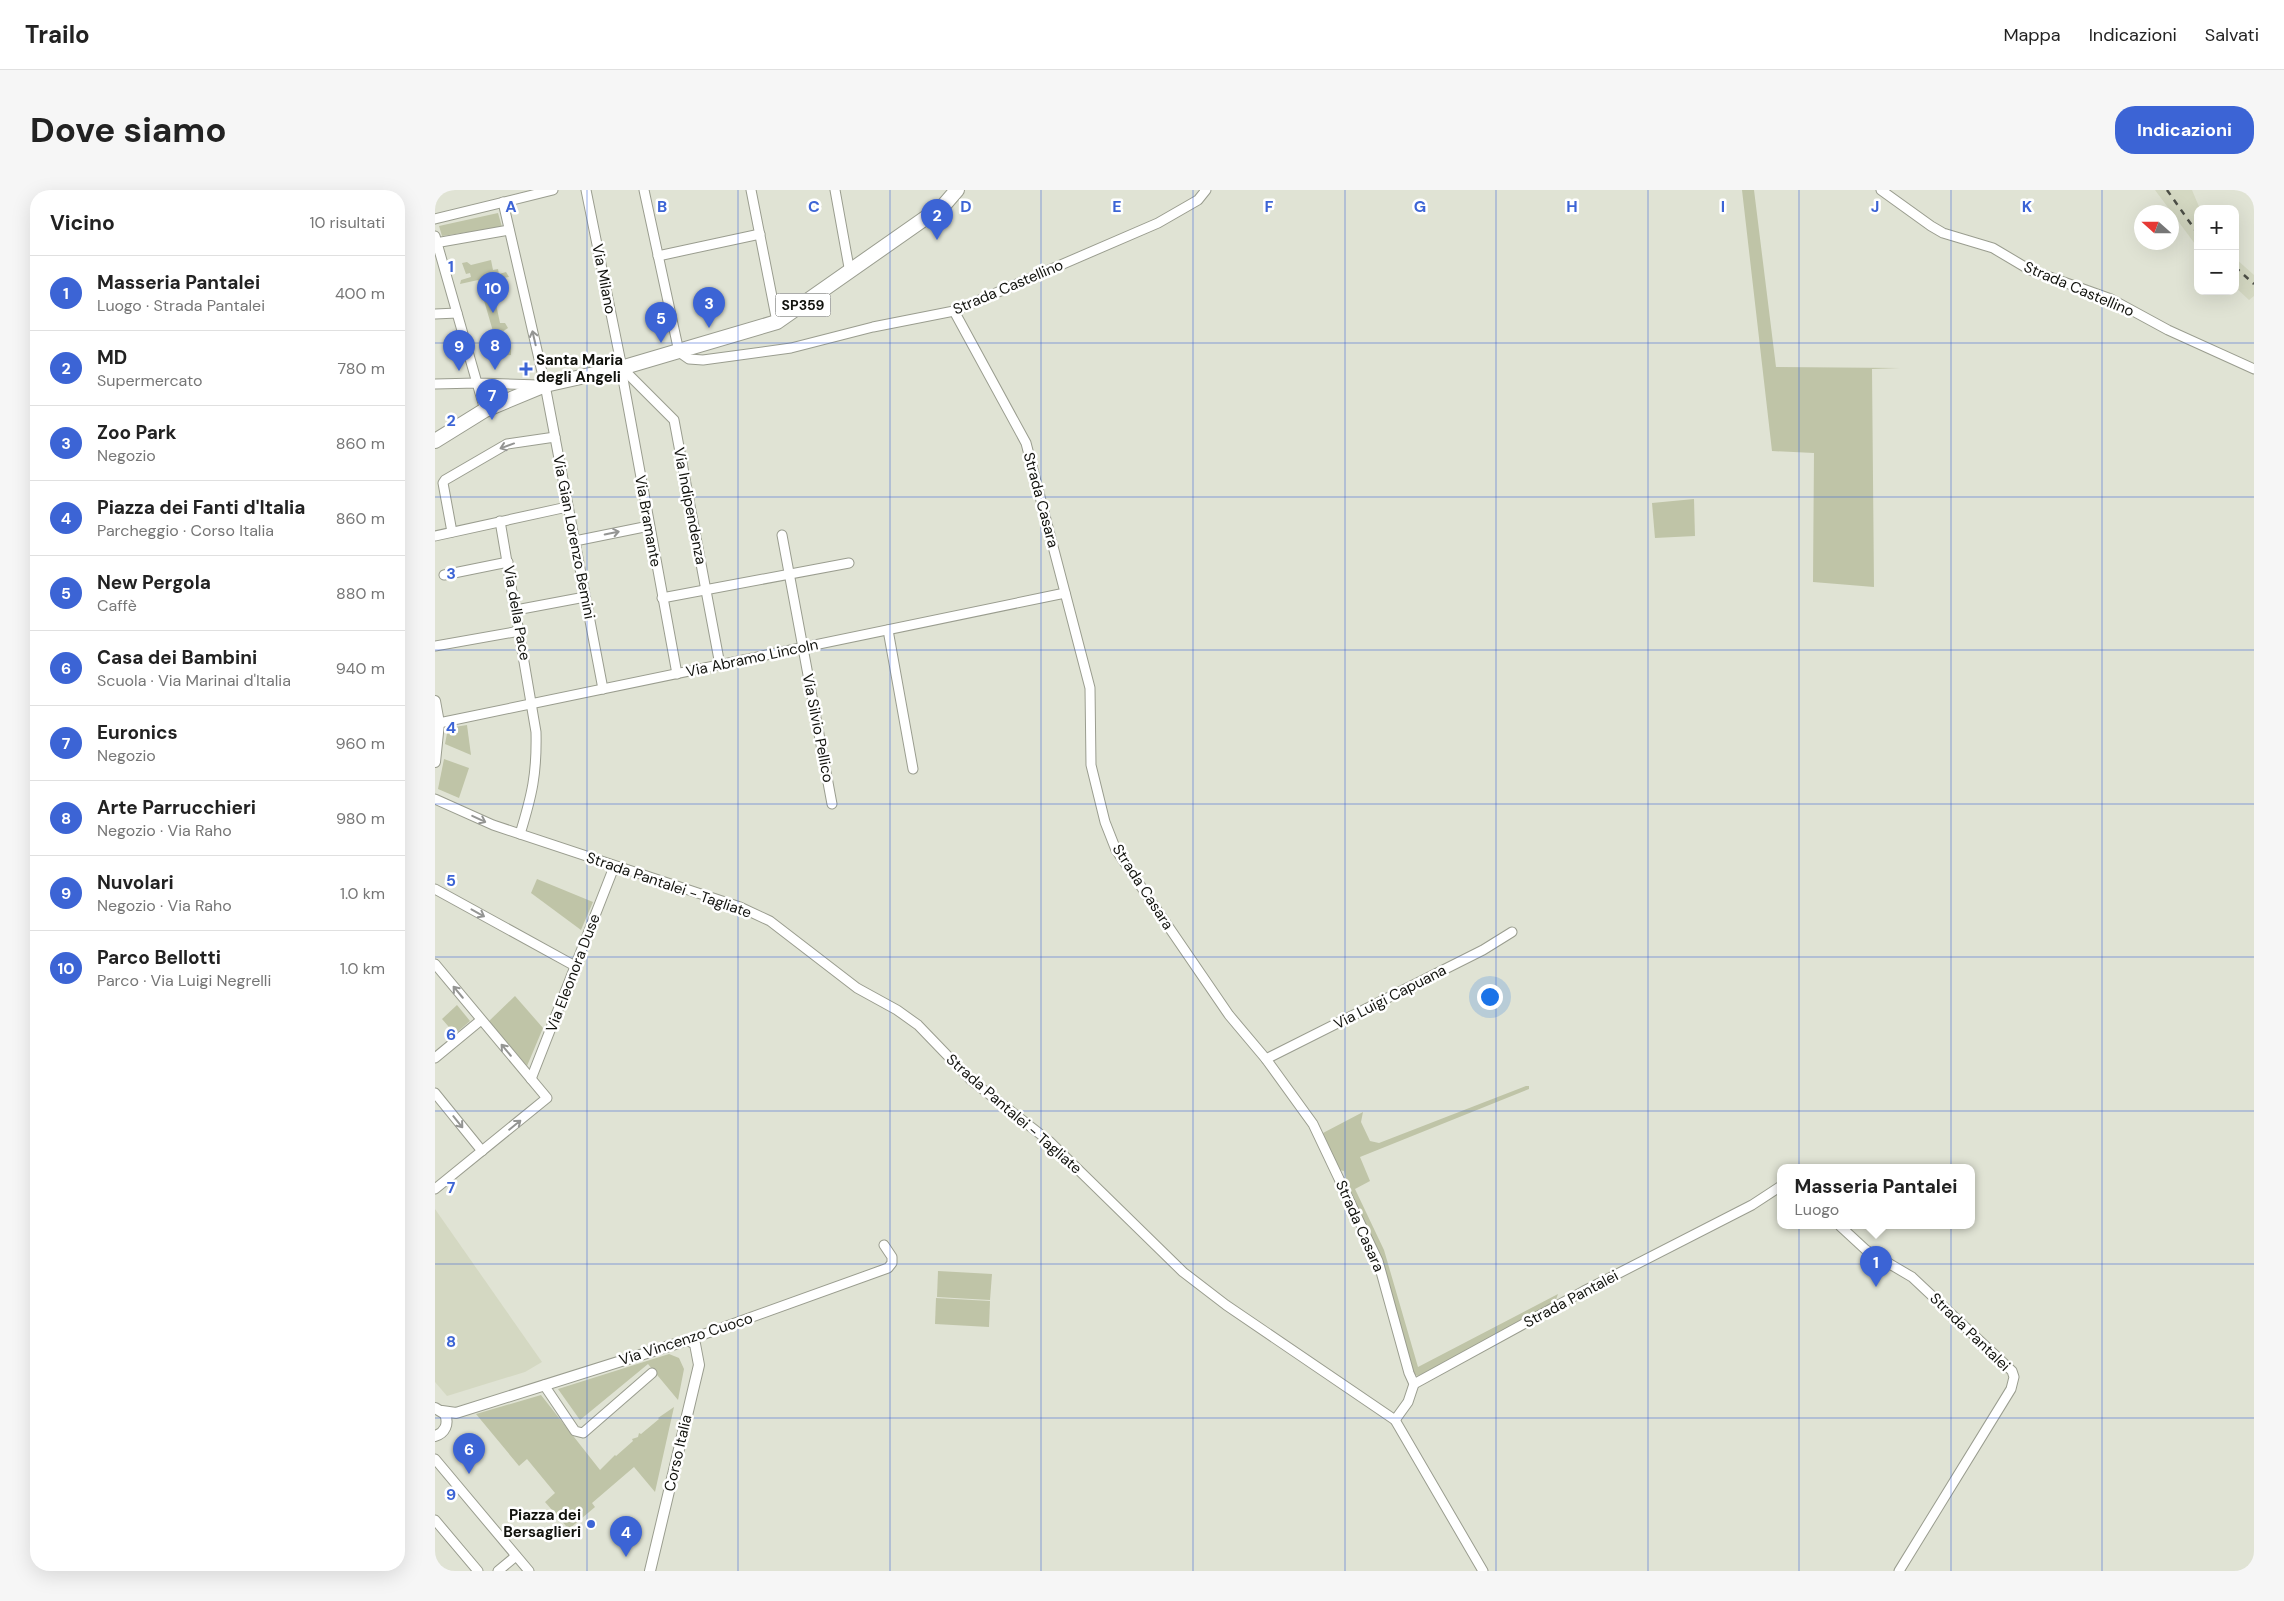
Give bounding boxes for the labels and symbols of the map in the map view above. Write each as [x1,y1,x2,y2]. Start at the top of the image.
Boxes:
text: A [505,196,517,217]
text: B [657,196,667,217]
text: C [808,196,820,217]
text: D [960,196,972,217]
text: E [1112,196,1122,217]
text: F [1265,196,1274,217]
text: G [1414,196,1426,217]
text: H [1566,196,1578,217]
text: I [1721,196,1725,217]
text: J [1871,196,1879,217]
text: K [2022,196,2033,217]
pin: 2 [921,199,953,240]
north arrow [2134,205,2179,250]
street label: Via Milano [587,242,621,316]
street label: Strada Castellino [950,255,1066,319]
text: 1 [448,256,454,277]
street label: Strada Castellino [2021,257,2137,321]
pin: 10 [477,272,509,313]
pin: 3 [693,287,725,328]
road number: SP359 [775,294,831,316]
pin: 5 [645,302,677,343]
pin: 8 [479,329,511,370]
pin: 9 [443,330,475,371]
one-way arrow [529,330,538,346]
place label: Santa Maria degli Angeli [536,350,623,387]
marker: Santa Maria degli Angeli [520,363,532,375]
pin: 7 [476,379,508,420]
text: 2 [446,410,456,431]
one-way arrow [500,442,515,451]
street label: Via Indipendenza [669,446,711,566]
street label: Strada Casara [1019,450,1063,550]
street label: Via Gian Lorenzo Bemini [548,453,600,621]
street label: Via Bramante [630,474,666,568]
one-way arrow [603,528,619,537]
text: 3 [446,563,456,584]
street label: Via della Pace [499,564,535,662]
street label: Via Abramo Lincoln [684,634,820,682]
street label: Via Silvio Pellico [798,672,838,784]
text: 4 [446,717,456,738]
one-way arrow [471,815,486,824]
street label: Strada Casara [1108,840,1178,934]
street label: Strada Pantalei - Tagliate [584,847,754,923]
text: 5 [446,870,456,891]
one-way arrow [470,908,485,918]
street label: Via Eleonora Duse [541,911,605,1035]
street label: Via Luigi Capuana [1330,960,1450,1034]
your location [1477,984,1503,1010]
one-way arrow [453,986,464,999]
text: 6 [446,1024,456,1045]
one-way arrow [501,1043,512,1056]
street label: Strada Pantalei - Tagliate [942,1050,1086,1178]
one-way arrow [453,1115,464,1128]
one-way arrow [508,1119,521,1130]
text: 7 [447,1177,456,1198]
street label: Strada Casara [1331,1177,1389,1275]
pin: 1 [1860,1246,1892,1287]
street label: Strada Pantalei [1520,1266,1622,1332]
street label: Strada Pantalei [1925,1289,2015,1375]
street label: Via Vincenzo Cuoco [617,1308,755,1370]
text: 8 [446,1331,456,1352]
street label: Corso Italia [659,1413,697,1493]
pin: 6 [453,1433,485,1474]
text: 9 [446,1484,456,1505]
place label: Piazza dei Bersaglieri [503,1505,581,1542]
pin: 4 [610,1516,642,1557]
marker: Piazza dei Bersaglieri [585,1518,597,1530]

